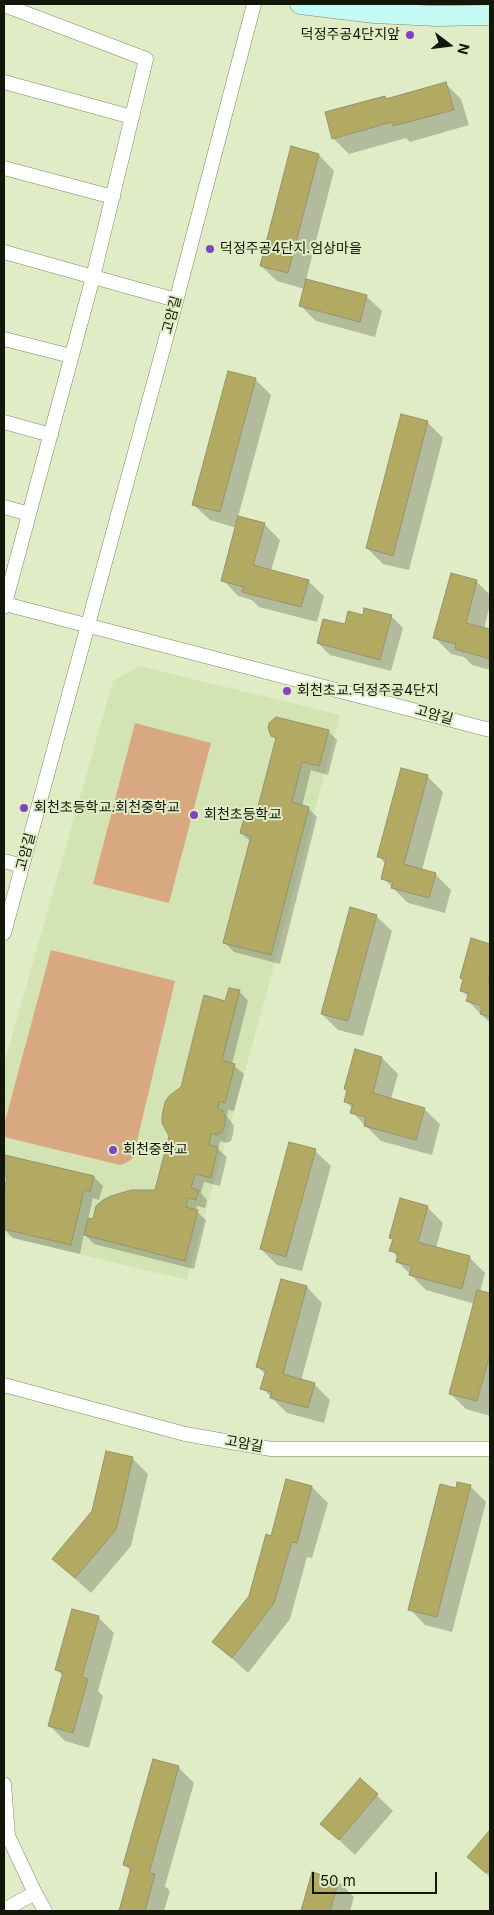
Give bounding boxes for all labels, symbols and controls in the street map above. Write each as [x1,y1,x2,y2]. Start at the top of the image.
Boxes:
north arrow [424,20,474,70]
place label: 덕정주공4단지앞 [301,27,400,43]
marker: 덕정주공4단지앞 [404,29,416,41]
text: N [454,42,474,56]
place label: 덕정주공4단지.엄상마을 [220,241,362,257]
marker: 덕정주공4단지.엄상마을 [204,243,216,255]
street label: 고암길 [159,294,185,336]
place label: 회천초교.덕정주공4단지 [297,683,439,699]
marker: 회천초교.덕정주공4단지 [281,685,293,697]
street label: 고암길 [413,702,455,728]
place label: 회천초등학교.회천중학교 [34,800,180,816]
marker: 회천초등학교.회천중학교 [18,802,30,814]
place label: 회천초등학교 [204,807,281,823]
marker: 회천초등학교 [188,809,200,821]
street label: 고암길 [13,831,39,873]
place label: 회천중학교 [123,1142,187,1158]
marker: 회천중학교 [107,1144,119,1156]
street label: 고암길 [224,1432,264,1456]
scale bar [314,1862,439,1894]
text: 50 m [320,1871,356,1890]

